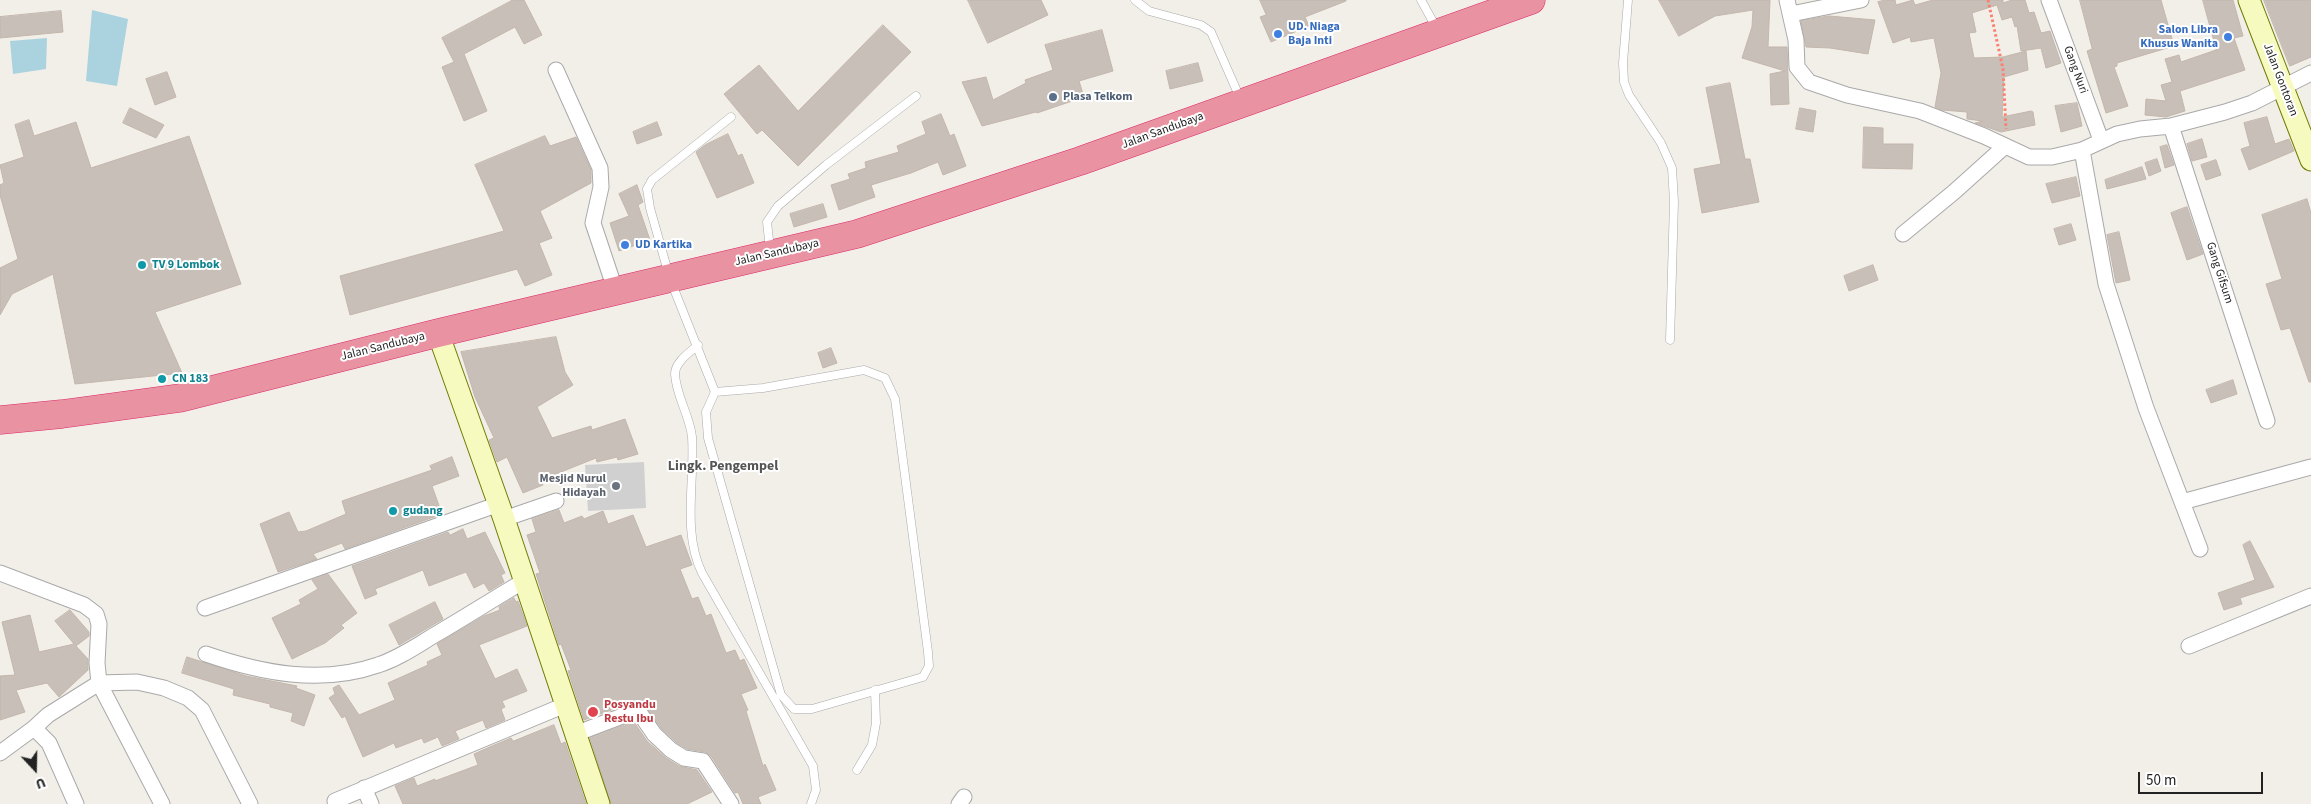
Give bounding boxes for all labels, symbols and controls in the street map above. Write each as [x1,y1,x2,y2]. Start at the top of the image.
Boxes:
place label: UD. Niaga Baja Inti [1288,20,1340,48]
place label: Salon Libra Khusus Wanita [2140,23,2218,51]
marker: UD. Niaga Baja Inti [1272,28,1284,40]
marker: Salon Libra Khusus Wanita [2222,31,2234,43]
street label: Jalan Gontoran [2259,41,2301,119]
street label: Gang Nuri [2060,44,2090,96]
place label: Plasa Telkom [1063,90,1133,104]
marker: Plasa Telkom [1047,91,1059,103]
street label: Jalan Sandubaya [1120,110,1206,152]
street label: Jalan Sandubaya [733,236,821,270]
place label: UD Kartika [635,238,692,252]
marker: UD Kartika [619,239,631,251]
street label: Gang Gifsum [2202,240,2236,306]
place label: TV 9 Lombok [152,258,220,272]
marker: TV 9 Lombok [136,259,148,271]
street label: Jalan Sandubaya [340,330,426,364]
place label: CN 183 [172,372,208,386]
marker: CN 183 [156,373,168,385]
district label: Lingk. Pengempel [668,459,778,475]
place label: Mesjid Nurul Hidayah [540,472,606,500]
marker: Mesjid Nurul Hidayah [610,480,622,492]
place label: gudang [403,504,443,518]
marker: gudang [387,505,399,517]
place label: Posyandu Restu Ibu [604,698,656,726]
marker: Posyandu Restu Ibu [586,705,600,719]
north arrow [10,744,60,794]
scale bar [2141,762,2266,794]
text: 50 m [2146,770,2176,791]
text: U [32,772,48,794]

